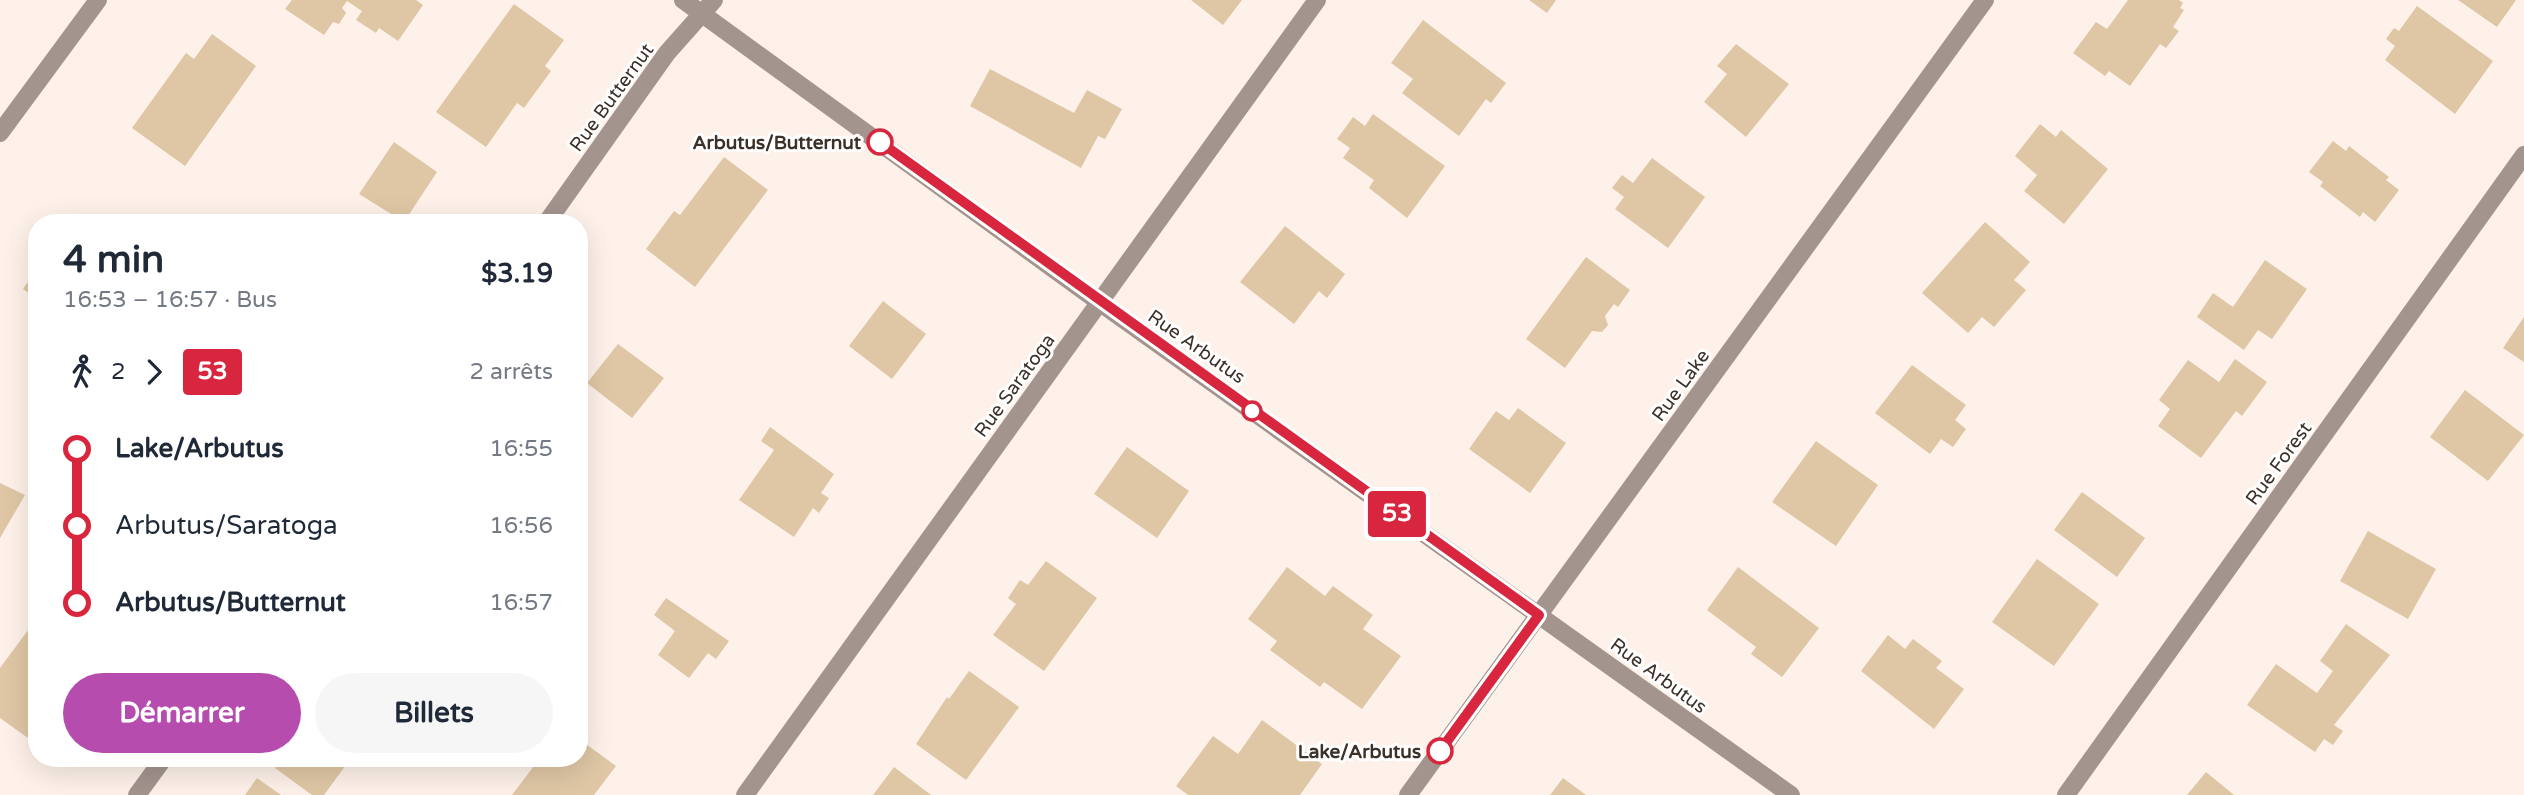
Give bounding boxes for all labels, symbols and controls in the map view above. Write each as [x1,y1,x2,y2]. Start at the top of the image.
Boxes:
street label: Rue Butternut [565,39,658,156]
marker: Arbutus/Butternut [867,129,893,155]
place label: Arbutus/Butternut [692,132,862,154]
text: 4 min [63,237,164,283]
text: $3.19 [481,258,553,289]
text: 16:53 – 16:57 · Bus [63,286,277,314]
street label: Rue Arbutus [1144,305,1249,388]
street label: Rue Saratoga [970,330,1060,442]
street label: Rue Lake [1647,345,1714,426]
icon: walk [63,353,101,391]
icon: forward [135,353,173,391]
text: 53 [197,357,228,386]
text: 2 [111,358,125,386]
text: 2 arrêts [470,358,553,386]
unlabelled marker [1242,401,1262,421]
street label: Rue Forest [2241,418,2316,509]
text: Lake/Arbutus [115,433,284,464]
text: 16:55 [489,435,553,463]
line badge: 53 [1366,491,1428,537]
text: 53 [1382,499,1412,528]
text: Arbutus/Saratoga [115,510,338,541]
text: 16:56 [489,512,553,540]
text: Arbutus/Butternut [115,587,346,618]
text: 16:57 [489,589,553,617]
street label: Rue Arbutus [1606,634,1711,718]
button: Démarrer [63,673,301,753]
button: Billets [315,673,553,753]
marker: Lake/Arbutus [1427,738,1453,764]
place label: Lake/Arbutus [1298,741,1421,763]

